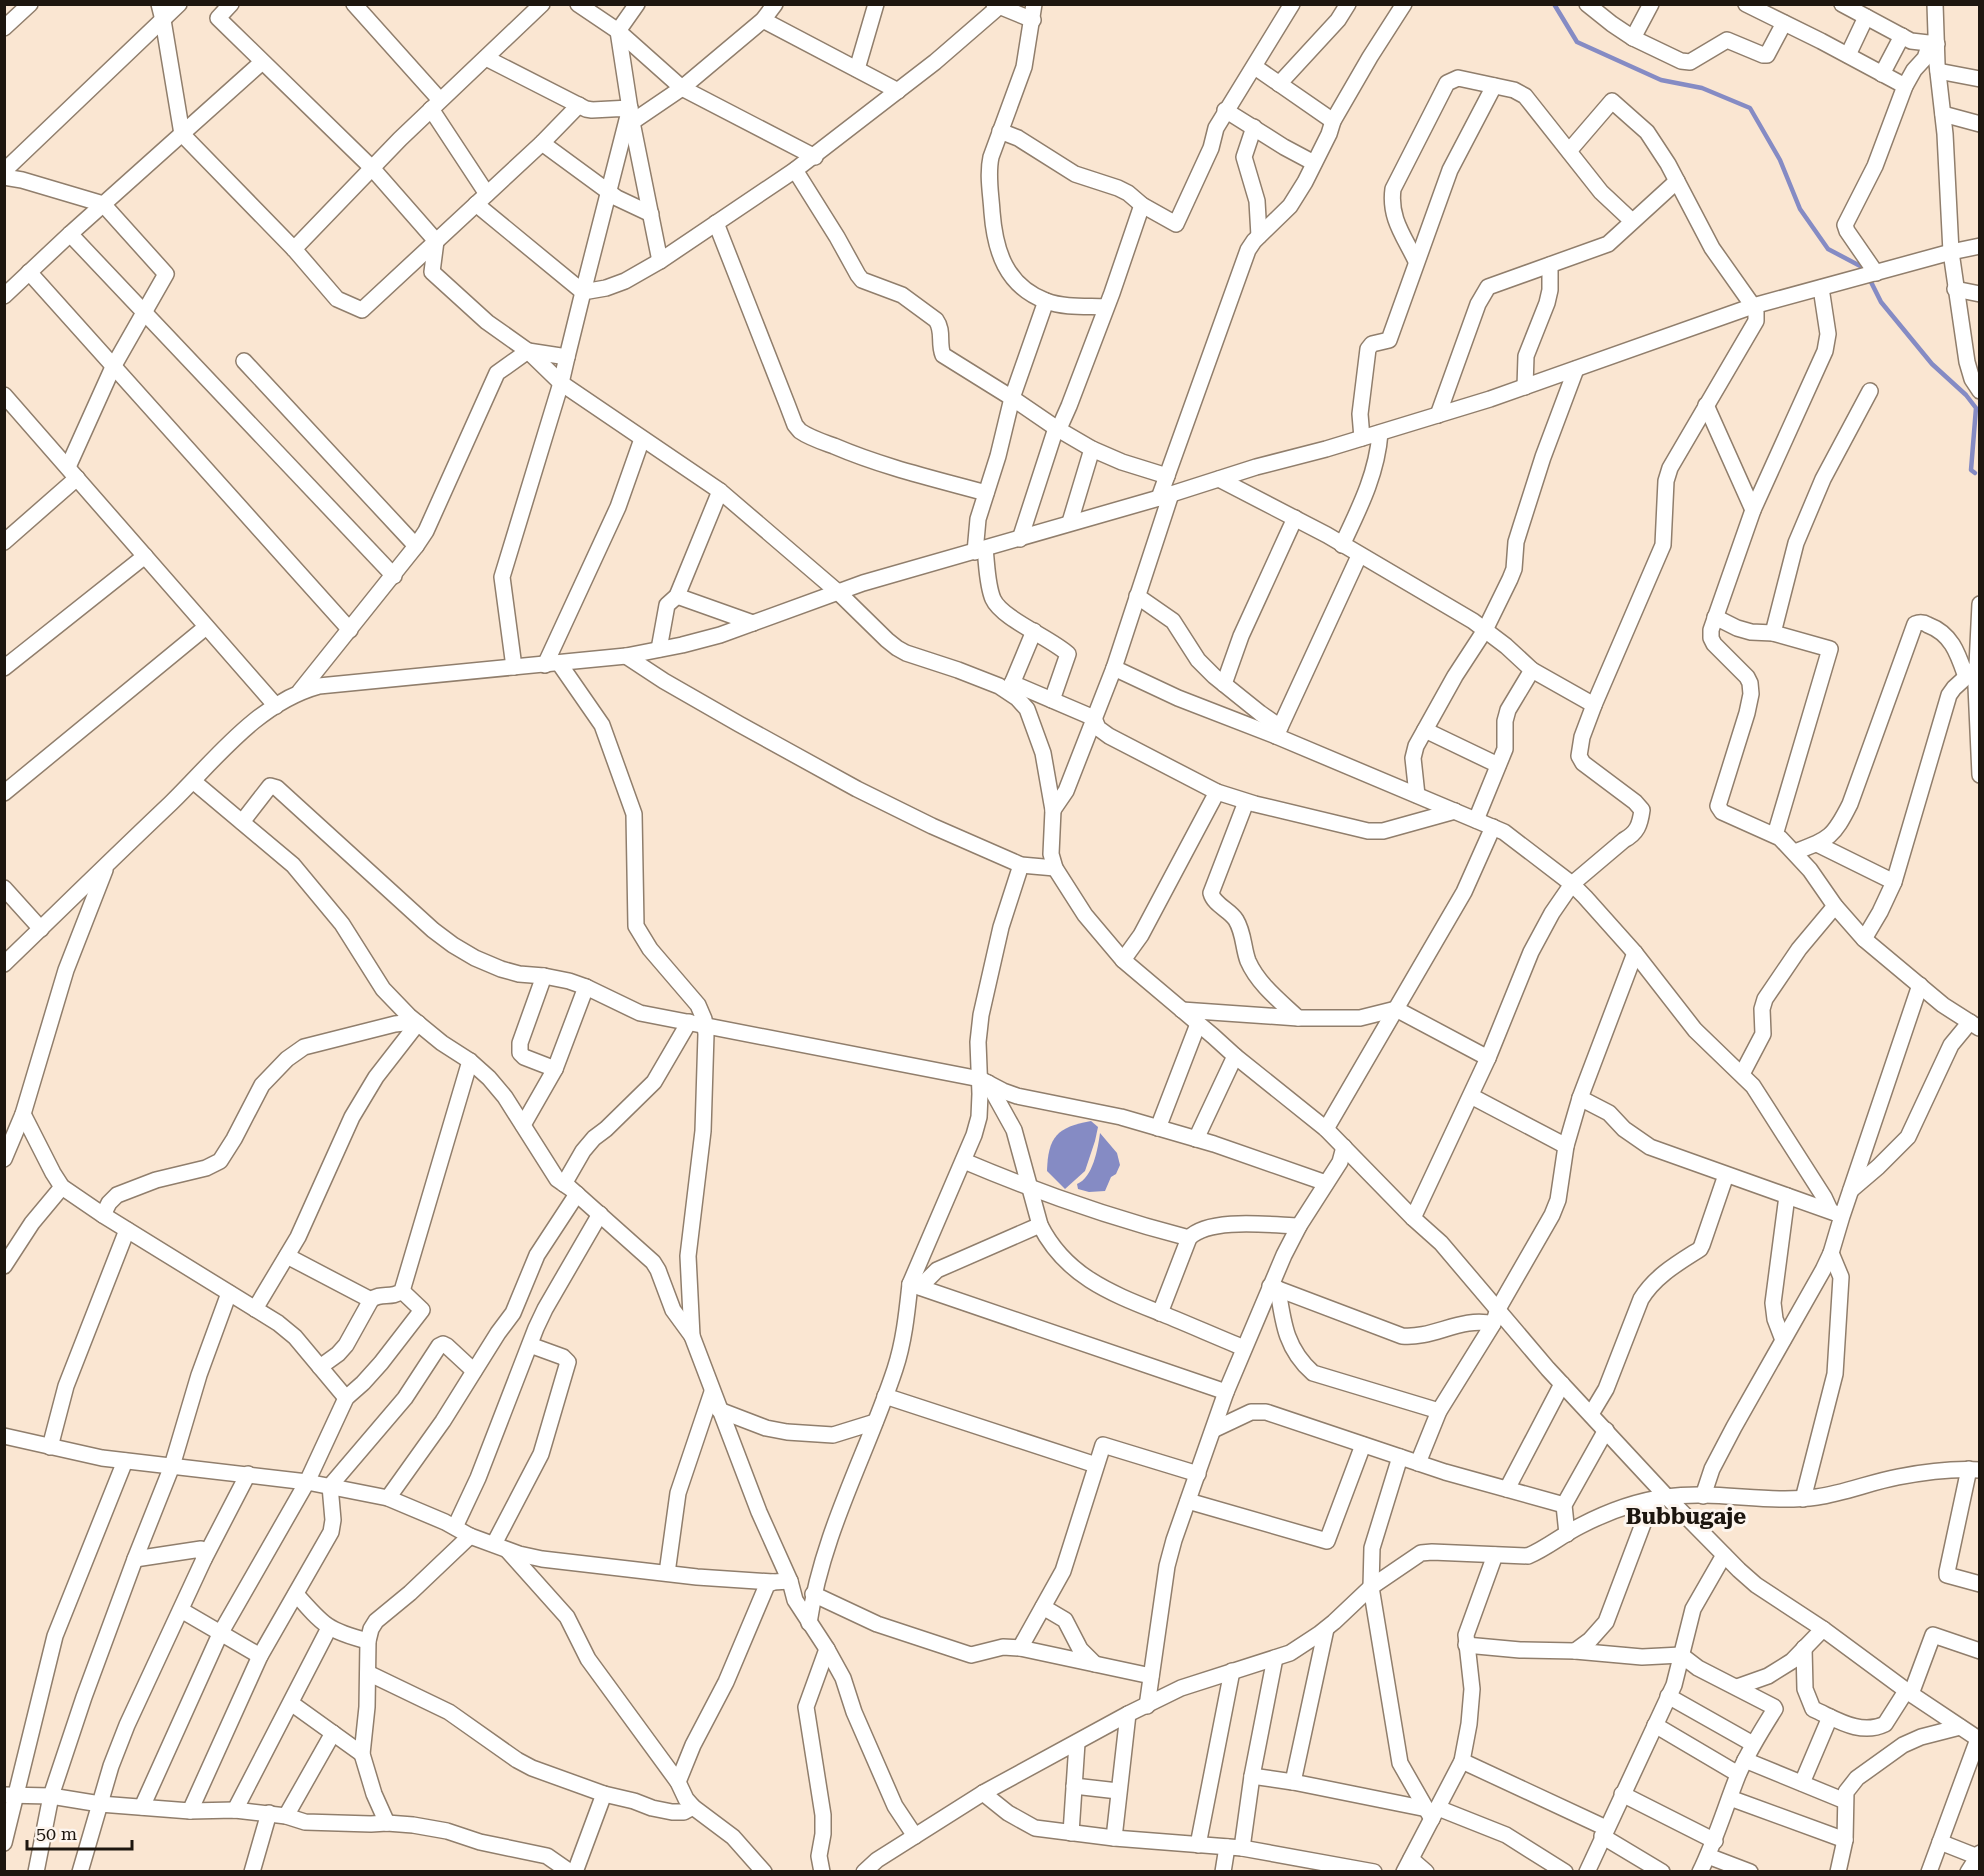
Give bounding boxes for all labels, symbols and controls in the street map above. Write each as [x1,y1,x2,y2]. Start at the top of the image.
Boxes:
district label: Bubbugaje [1626,1504,1746,1529]
scale bar [27,1813,132,1851]
text: 50 m [36,1823,77,1844]

